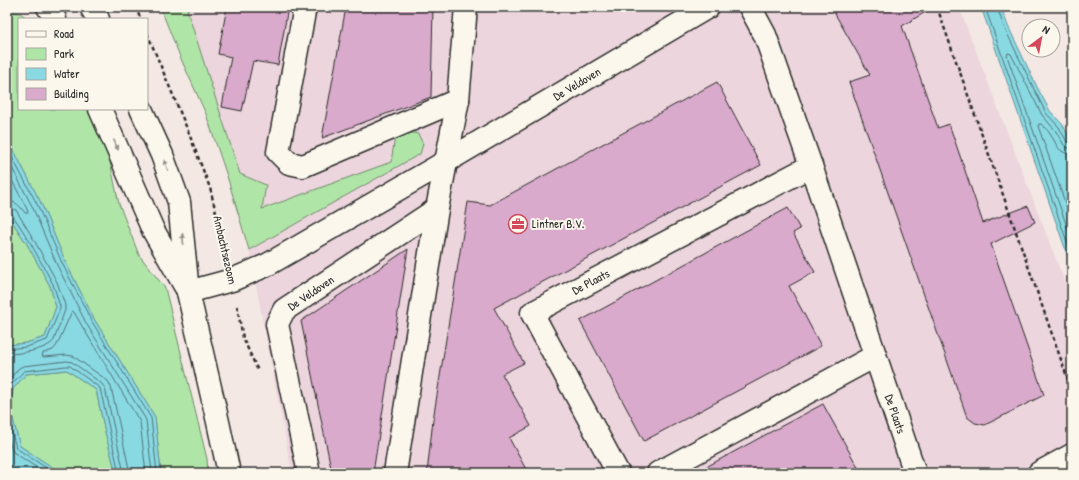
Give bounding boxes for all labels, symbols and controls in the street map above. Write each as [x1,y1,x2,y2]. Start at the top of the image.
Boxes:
legend [18,18,148,110]
north arrow [1021,18,1061,58]
text: N [1040,22,1053,37]
text: Road [54,25,74,42]
text: Park [54,45,74,62]
street label: De Veldoven [550,63,604,104]
text: Water [54,65,80,82]
text: Building [54,85,89,102]
one-way arrow [113,139,119,151]
one-way arrow [162,159,168,171]
office icon: Lintner B.V. [507,213,529,235]
street label: Ambachtsezoom [209,214,242,286]
place label: Lintner B.V. [532,215,584,232]
one-way arrow [180,233,186,245]
street label: De Plaats [569,264,613,299]
street label: De Veldoven [284,271,337,314]
street label: De Plaats [881,392,910,436]

